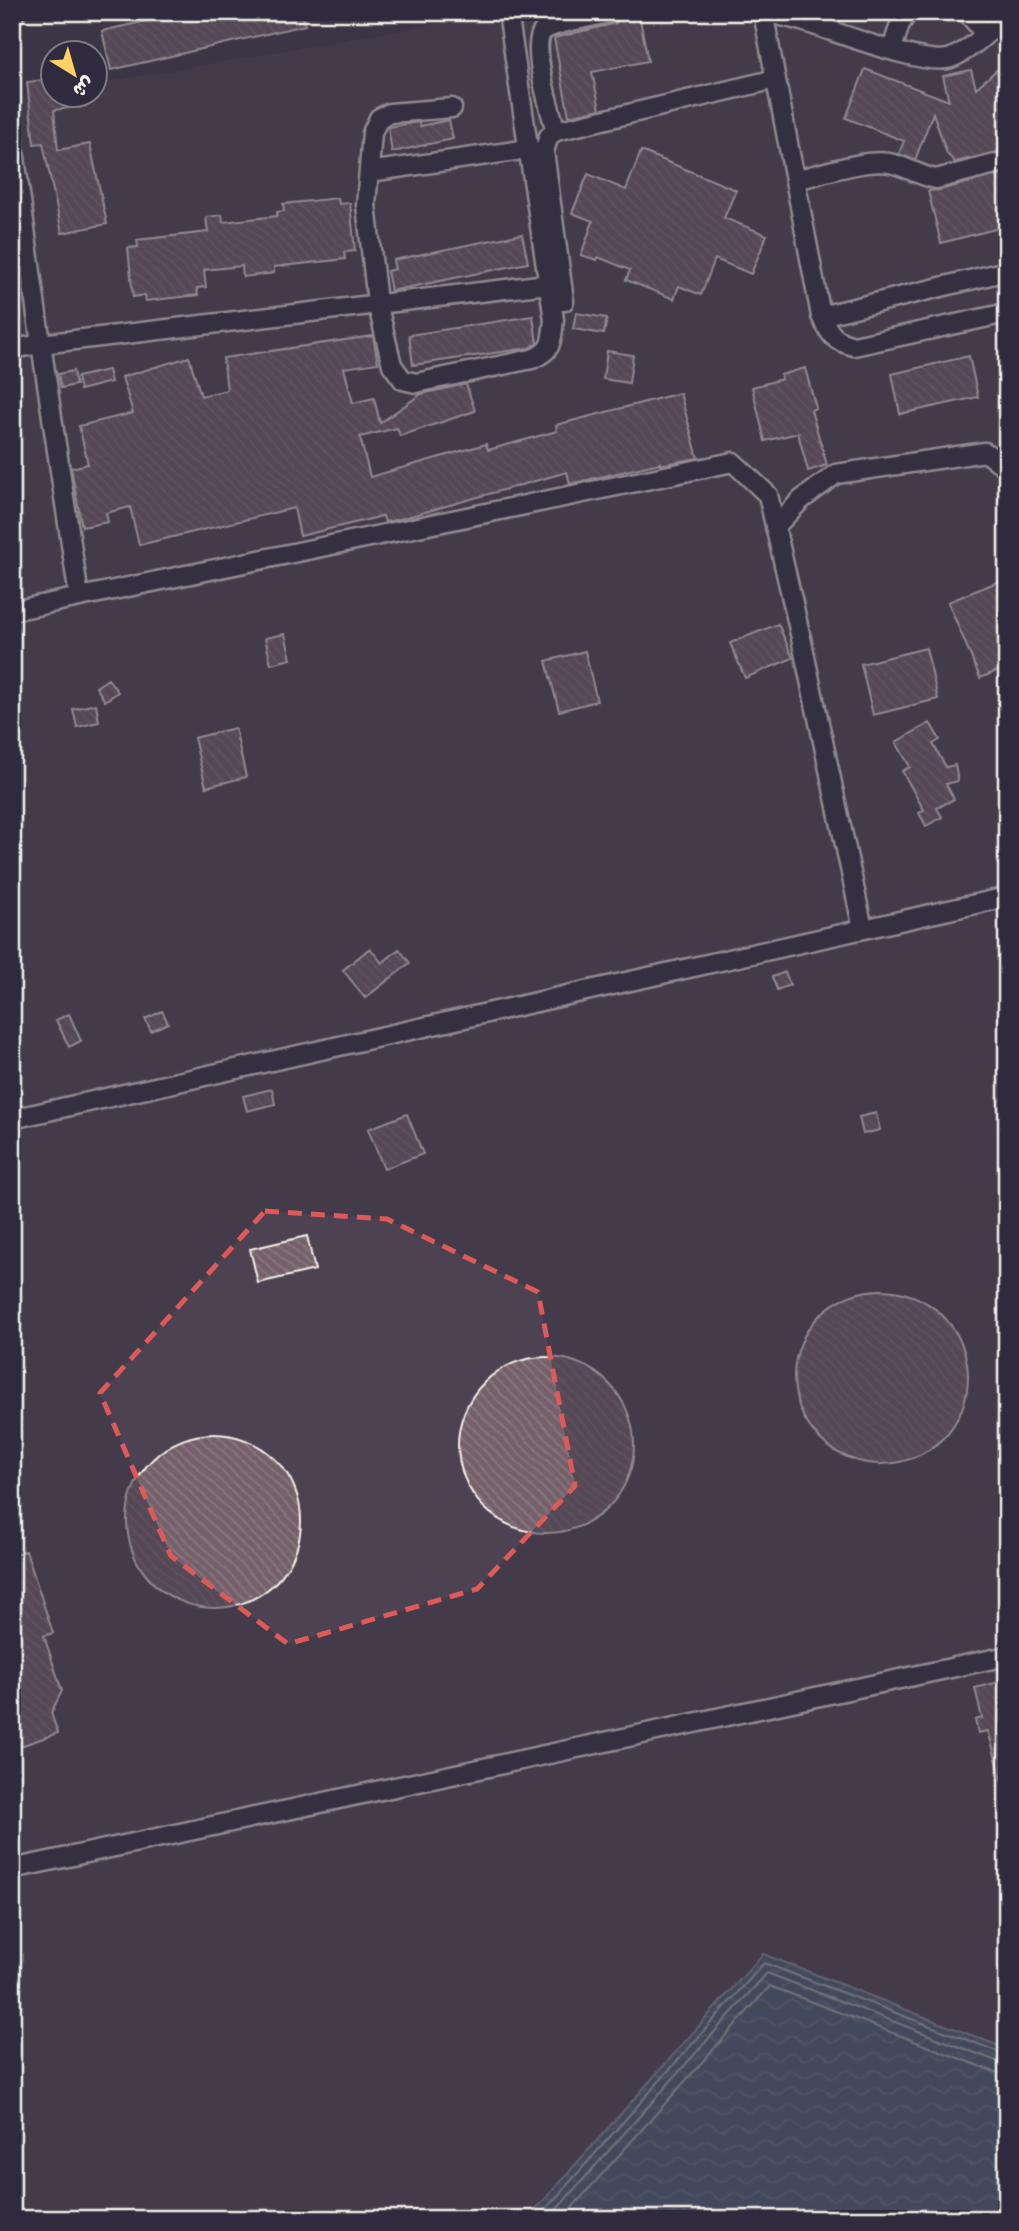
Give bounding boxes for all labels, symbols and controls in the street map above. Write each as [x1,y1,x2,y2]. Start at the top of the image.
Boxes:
north arrow [38,38,108,108]
text: ش [69,72,100,104]

